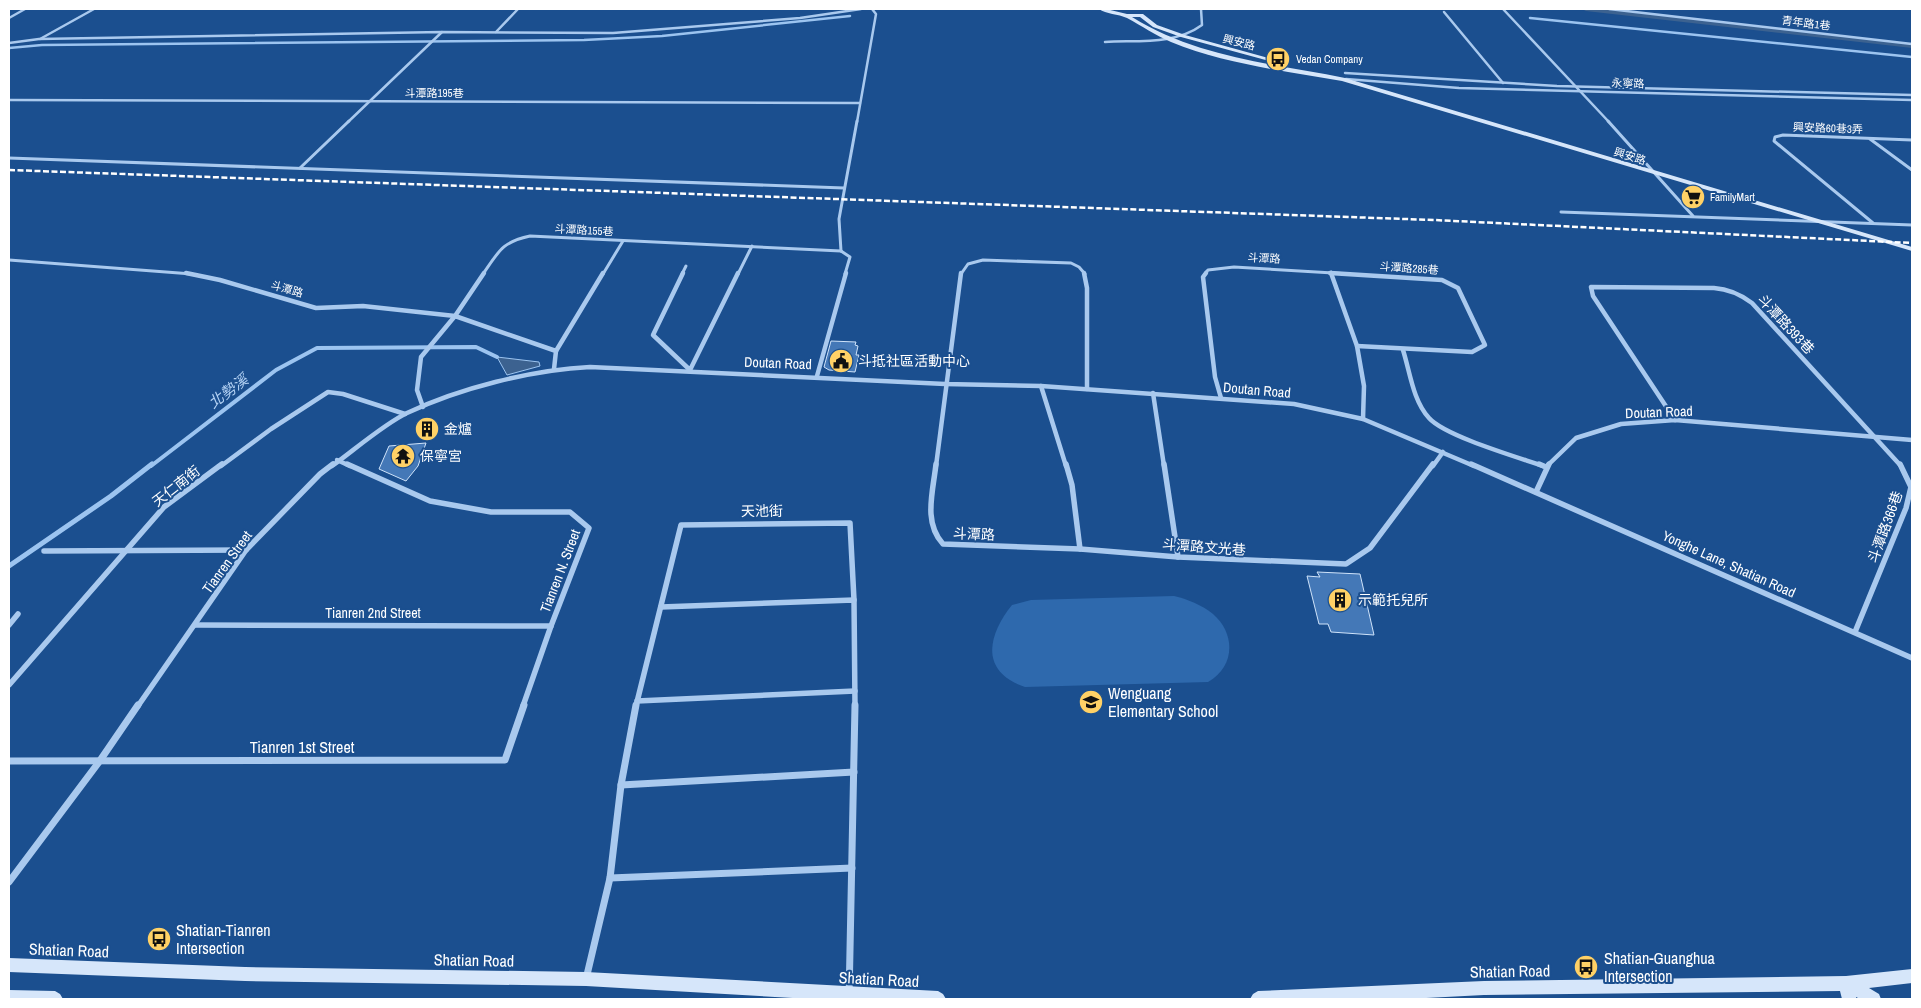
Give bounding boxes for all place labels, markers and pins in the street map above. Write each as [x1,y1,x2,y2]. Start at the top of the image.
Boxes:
bus stop icon: Vedan Company [1265,46,1291,72]
place label: Vedan Company [1296,52,1363,66]
supermarket icon: FamilyMart [1680,184,1706,210]
place label: FamilyMart [1710,190,1755,204]
public building icon: 斗抵社區活動中心 [828,348,854,374]
place label: 斗抵社區活動中心 [858,352,970,370]
building icon: 金爐 [414,416,440,442]
place label: 金爐 [444,420,472,438]
temple icon: 保寧宮 [390,443,416,469]
place label: 保寧宮 [420,447,462,465]
building icon: 示範托兒所 [1327,587,1353,613]
place label: 示範托兒所 [1358,591,1428,609]
place label: Wenguang Elementary School [1108,682,1218,722]
school or university icon: Wenguang Elementary School [1078,689,1104,715]
place label: Shatian-Tianren Intersection [176,919,271,959]
bus stop icon: Shatian-Tianren Intersection [146,926,172,952]
place label: Shatian-Guanghua Intersection [1604,947,1716,987]
bus stop icon: Shatian-Guanghua Intersection [1573,954,1599,980]

